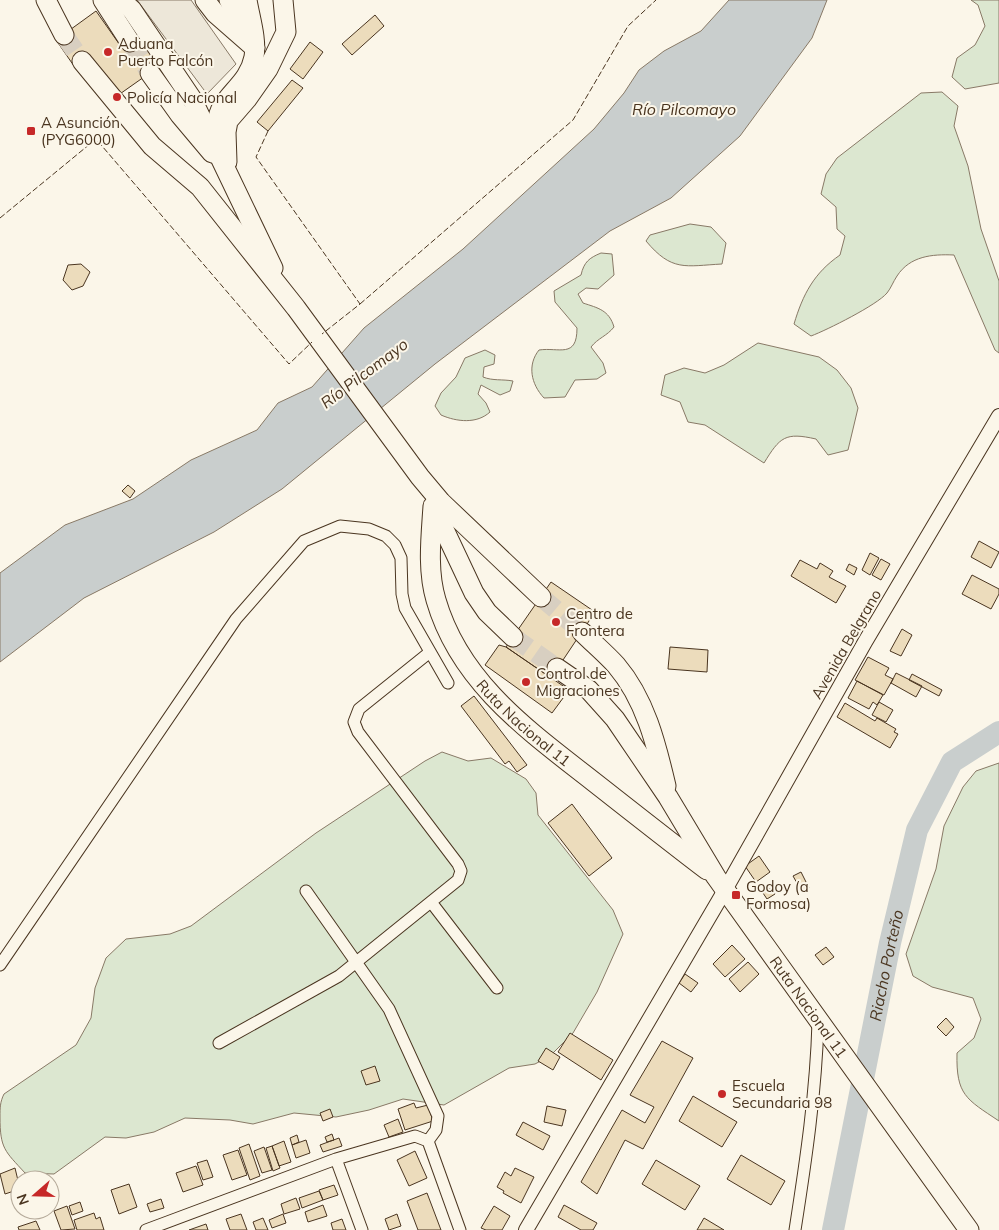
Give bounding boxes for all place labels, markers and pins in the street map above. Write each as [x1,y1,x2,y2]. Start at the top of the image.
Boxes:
place label: Aduana Puerto Falcón [118,34,213,70]
marker: Aduana Puerto Falcón [102,46,114,58]
place label: Policía Nacional [127,88,237,107]
marker: Policía Nacional [111,91,123,103]
place label: A Asunción (PYG6000) [41,113,120,149]
marker: A Asunción (PYG6000) [25,125,37,137]
place label: Centro de Frontera [566,604,633,640]
marker: Centro de Frontera [550,616,562,628]
place label: Control de Migraciones [536,664,620,700]
marker: Control de Migraciones [520,676,532,688]
place label: Godoy (a Formosa) [746,877,811,913]
marker: Godoy (a Formosa) [730,889,742,901]
place label: Escuela Secundaria 98 [732,1076,832,1112]
marker: Escuela Secundaria 98 [716,1088,728,1100]

